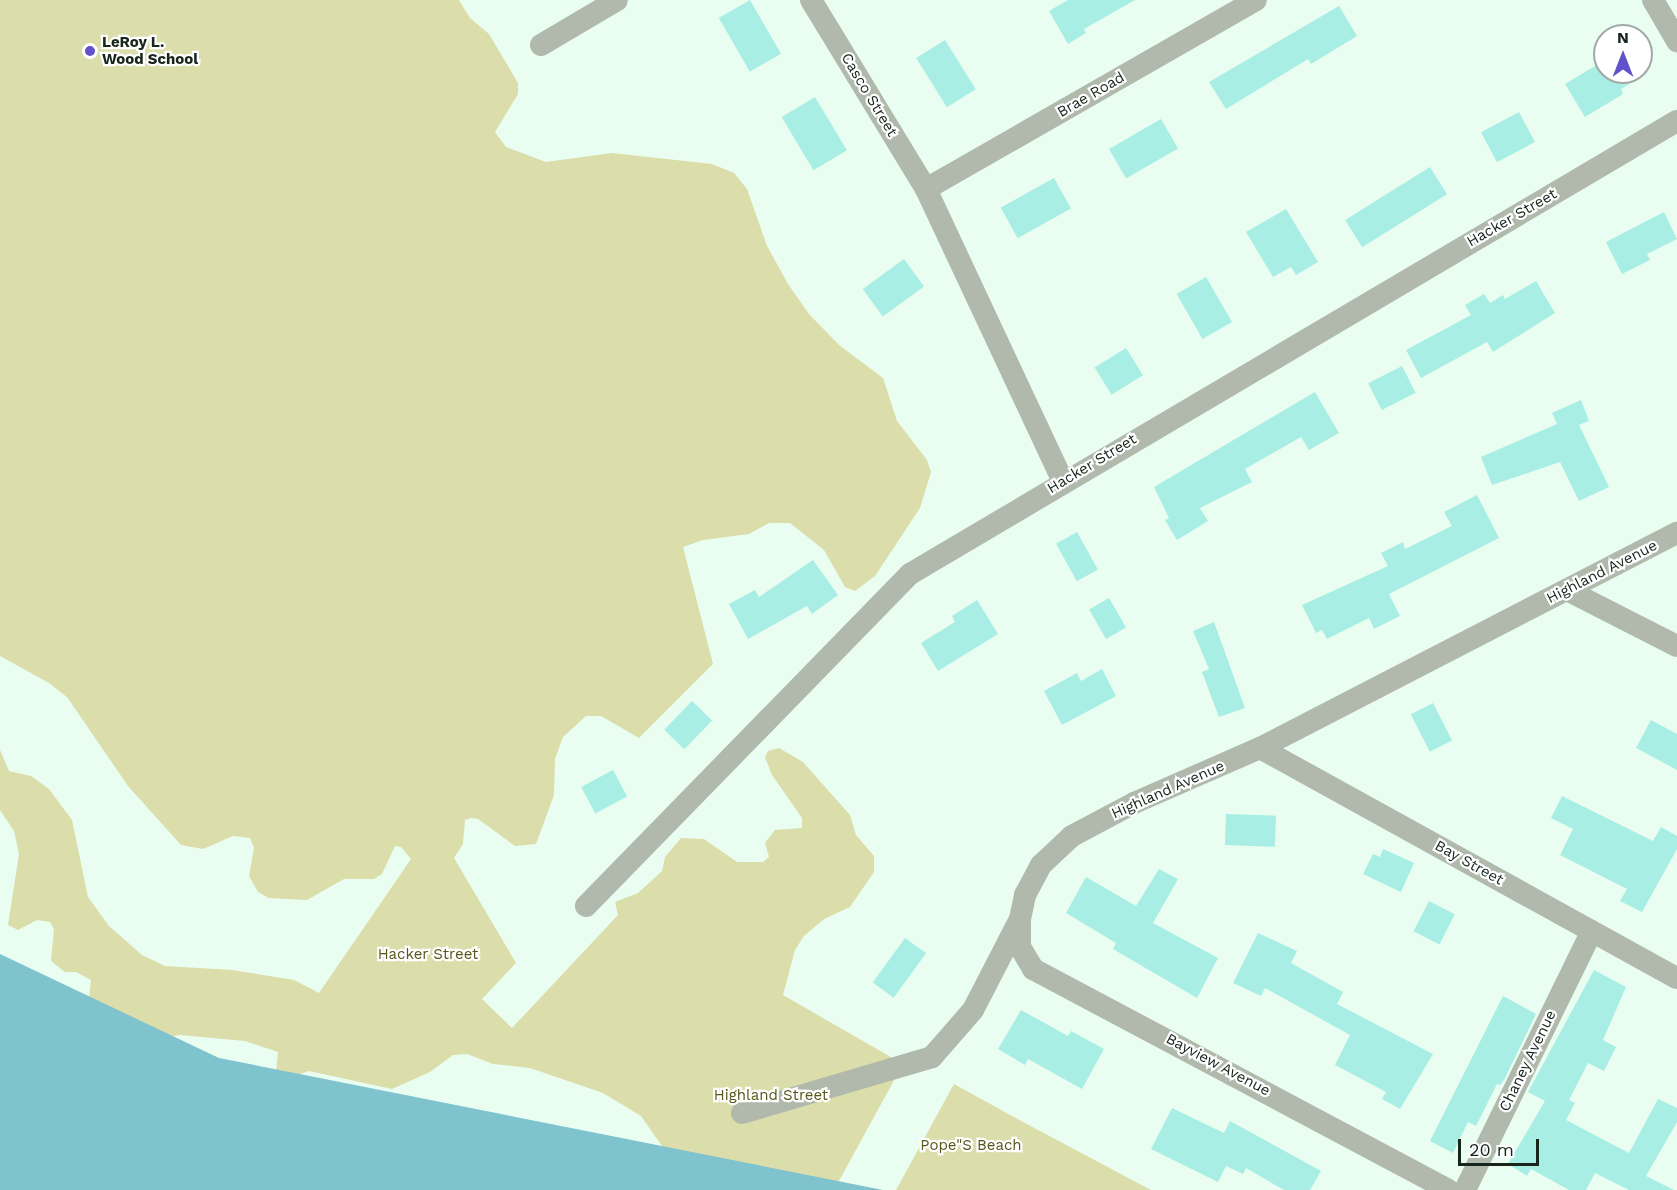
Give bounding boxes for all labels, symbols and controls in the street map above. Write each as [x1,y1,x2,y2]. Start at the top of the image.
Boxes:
north arrow [1593,24,1653,84]
text: N [1617,28,1629,47]
place label: LeRoy L. Wood School [102,33,198,68]
marker: LeRoy L. Wood School [83,44,97,58]
street label: Casco Street [837,50,901,140]
street label: Brae Road [1054,69,1128,121]
street label: Hacker Street [1464,185,1560,251]
street label: Hacker Street [1044,430,1140,498]
street label: Highland Avenue [1543,536,1661,608]
street label: Highland Avenue [1109,757,1227,823]
street label: Bay Street [1431,837,1507,889]
park label: Hacker Street [377,946,479,964]
street label: Chaney Avenue [1495,1007,1561,1115]
street label: Bayview Avenue [1162,1030,1274,1100]
park label: Highland Street [714,1087,828,1105]
scale bar [1461,1127,1542,1165]
park label: Pope"S Beach [920,1137,1022,1155]
text: 20 m [1469,1139,1514,1160]

